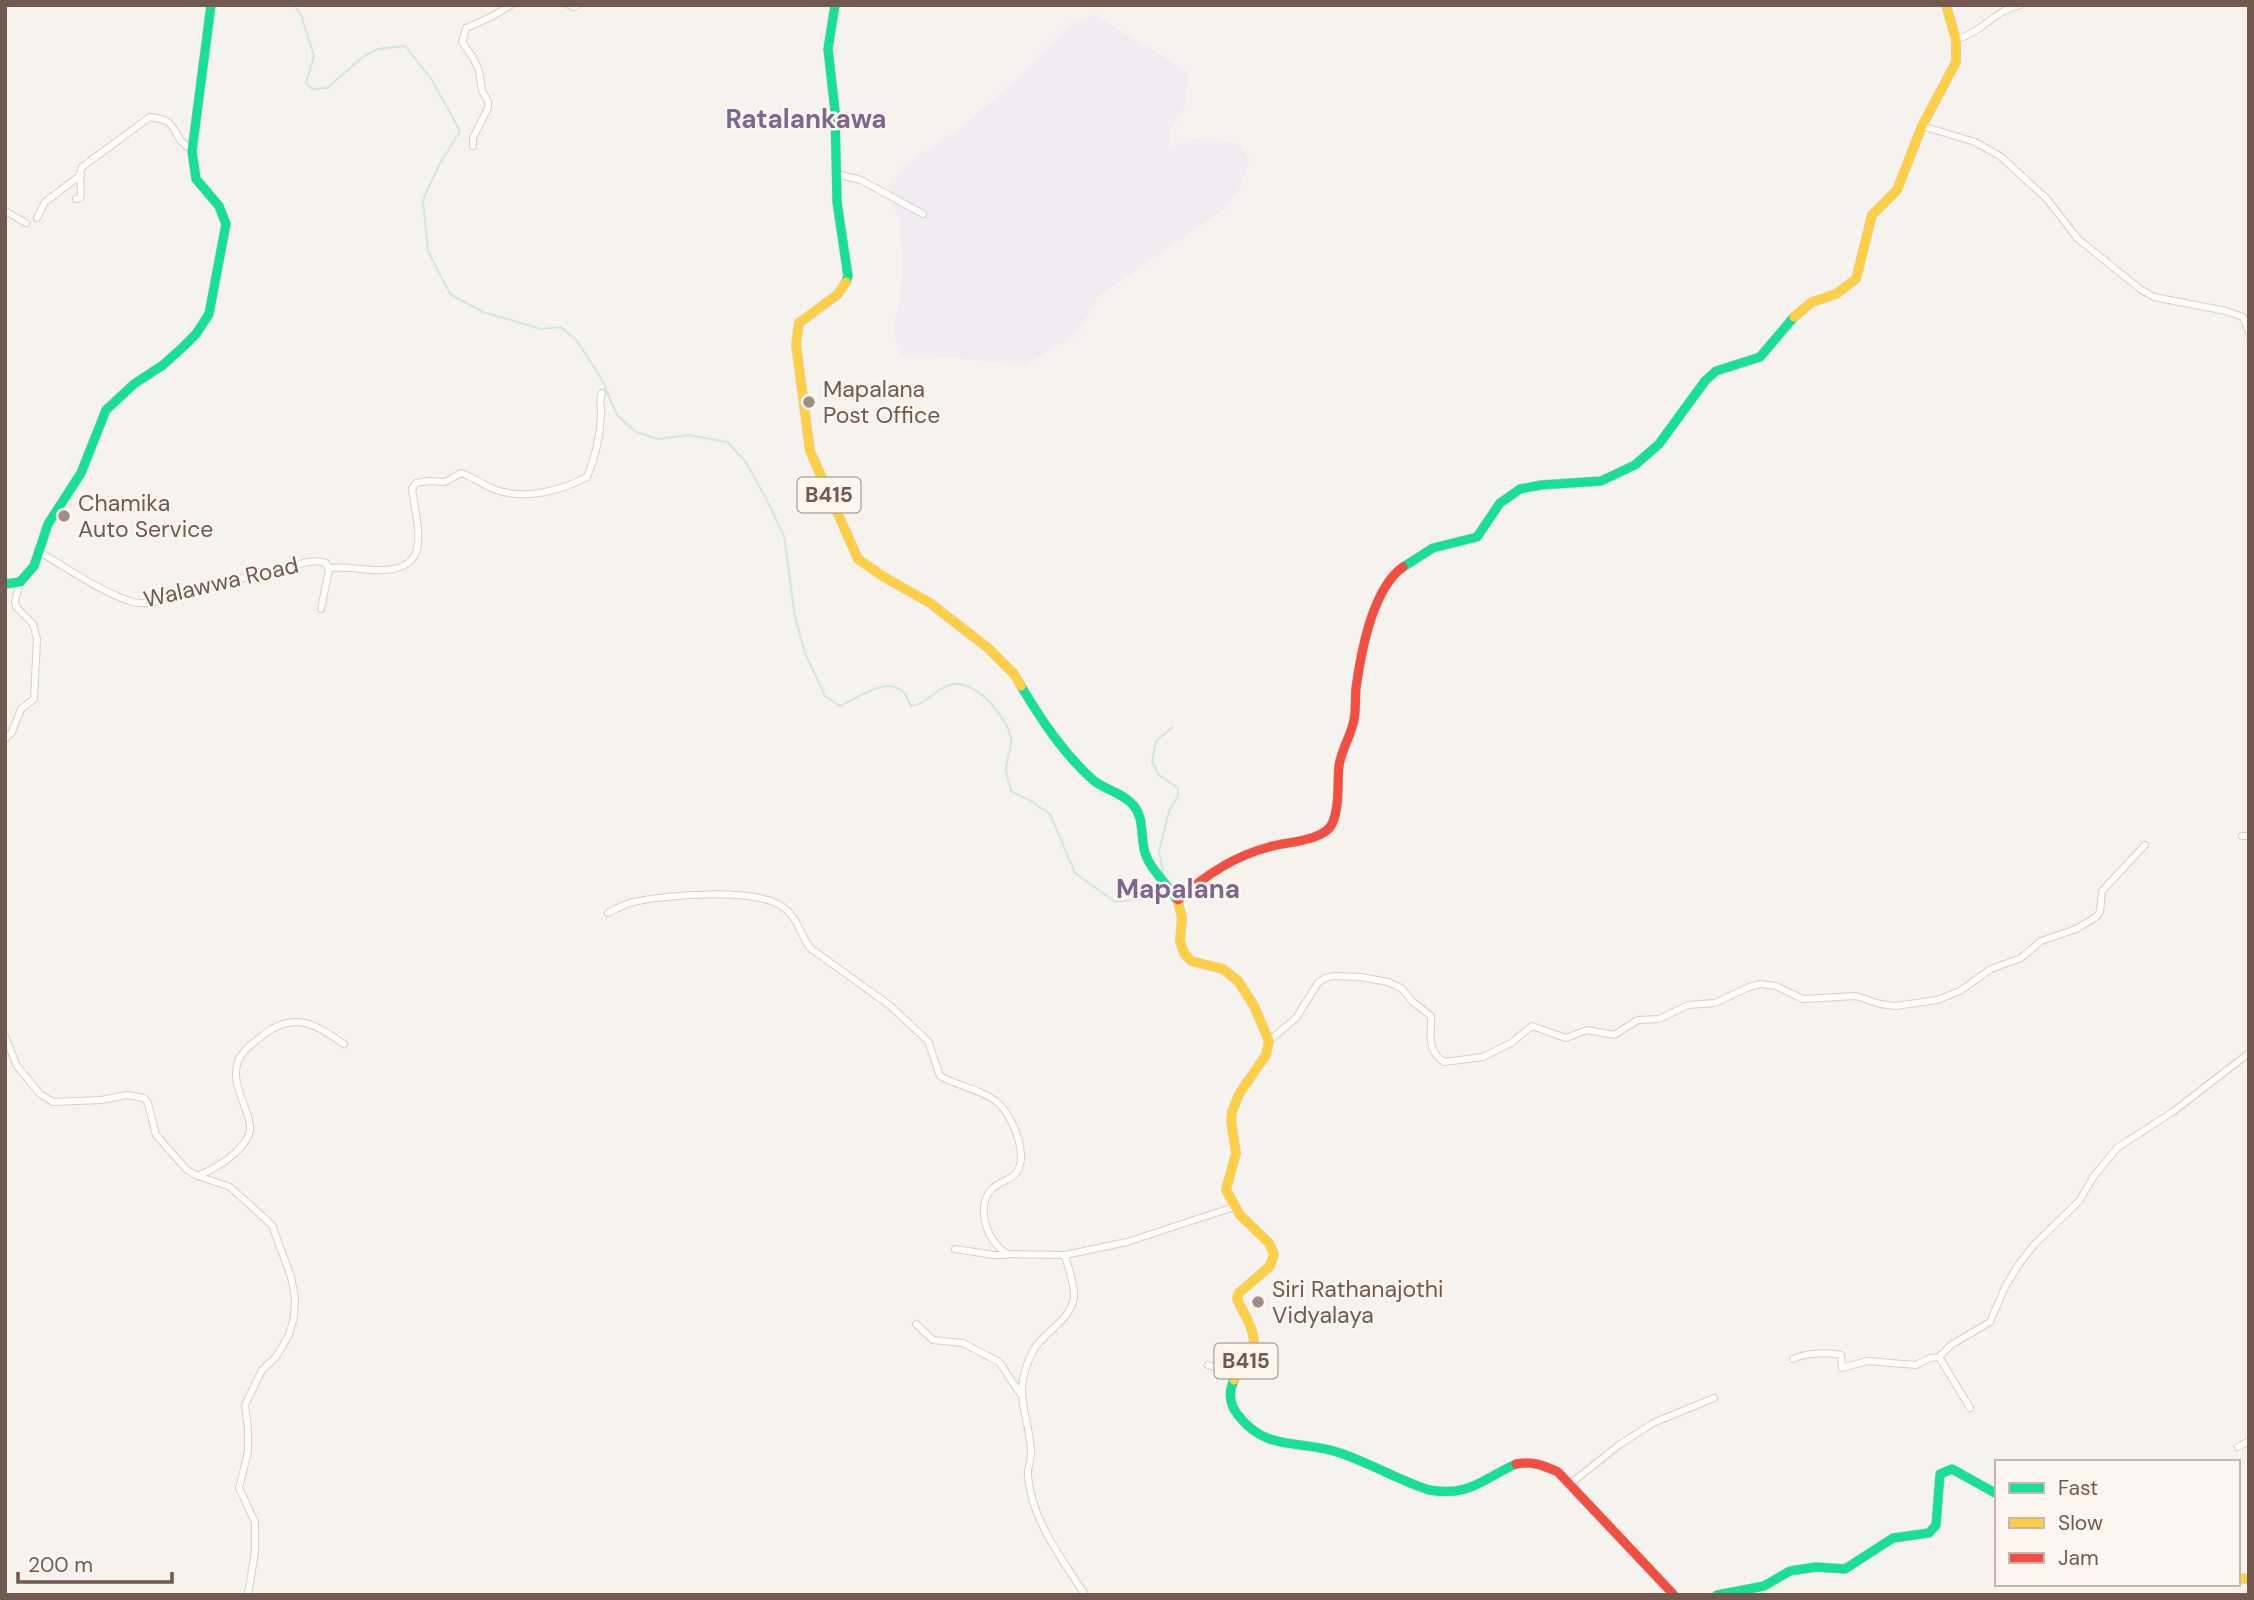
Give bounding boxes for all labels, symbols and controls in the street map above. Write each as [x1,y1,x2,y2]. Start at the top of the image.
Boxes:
district label: Ratalankawa [725,102,887,136]
place label: Mapalana Post Office [823,374,940,430]
marker: Mapalana Post Office [801,394,817,410]
road number: B415 [798,477,860,512]
place label: Chamika Auto Service [78,488,213,544]
marker: Chamika Auto Service [56,508,72,524]
street label: Walawwa Road [141,550,301,614]
district label: Mapalana [1116,872,1240,906]
place label: Siri Rathanajothi Vidyalaya [1272,1274,1444,1330]
marker: Siri Rathanajothi Vidyalaya [1250,1294,1266,1310]
road number: B415 [1214,1344,1278,1378]
legend [1995,1460,2240,1586]
text: Fast [2058,1474,2098,1502]
text: Slow [2058,1509,2103,1537]
scale bar [18,1540,172,1584]
text: Jam [2058,1544,2099,1572]
text: 200 m [28,1551,93,1579]

